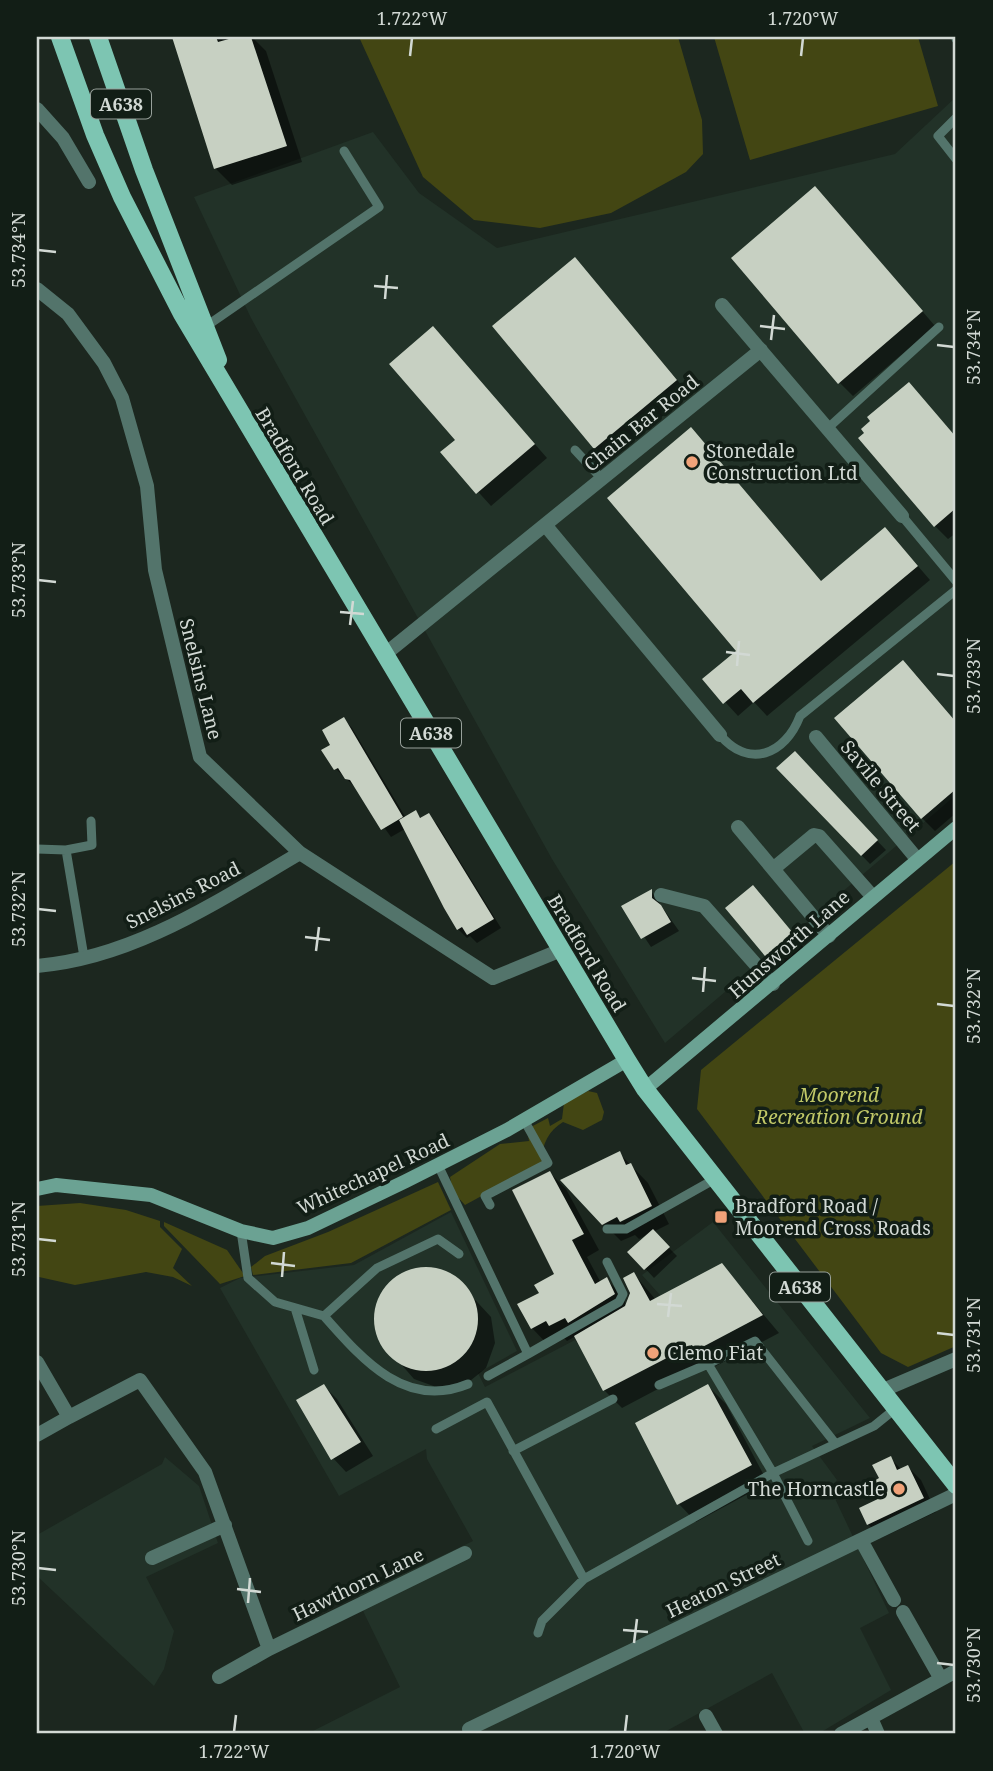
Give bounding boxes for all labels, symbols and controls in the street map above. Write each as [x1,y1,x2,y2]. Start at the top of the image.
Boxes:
text: 1.722°W [377,6,448,30]
text: 1.720°W [768,6,839,30]
road number: A638 [91,90,151,119]
text: 53.734°N [6,212,30,288]
text: 53.734°N [961,309,985,385]
street label: Chain Bar Road [578,368,704,477]
street label: Bradford Road [250,402,340,530]
place label: Stonedale Construction Ltd [706,438,858,486]
marker: Stonedale Construction Ltd [684,454,700,470]
text: 53.733°N [6,542,30,618]
street label: Snelsins Lane [173,616,229,742]
text: 53.733°N [961,638,985,714]
road number: A638 [401,718,461,748]
street label: Savile Street [835,735,927,838]
street label: Snelsins Road [121,855,245,935]
text: 53.732°N [6,871,30,947]
street label: Hunsworth Lane [723,884,855,1004]
street label: Bradford Road [542,889,632,1017]
text: 53.732°N [961,968,985,1044]
park label: Moorend Recreation Ground [755,1082,923,1130]
street label: Whitechapel Road [293,1127,454,1221]
place label: Bradford Road / Moorend Cross Roads [735,1193,931,1241]
text: 53.731°N [6,1201,30,1277]
marker: Bradford Road / Moorend Cross Roads [713,1209,729,1225]
road number: A638 [770,1272,830,1302]
text: 53.731°N [961,1297,985,1373]
place label: Clemo Fiat [667,1340,764,1366]
marker: Clemo Fiat [645,1345,661,1361]
place label: The Horncastle [748,1476,885,1502]
marker: The Horncastle [891,1481,907,1497]
text: 53.730°N [6,1530,30,1606]
street label: Hawthorn Lane [288,1541,428,1627]
street label: Heaton Street [662,1546,785,1624]
text: 53.730°N [961,1627,985,1703]
text: 1.722°W [199,1739,270,1763]
text: 1.720°W [590,1739,661,1763]

